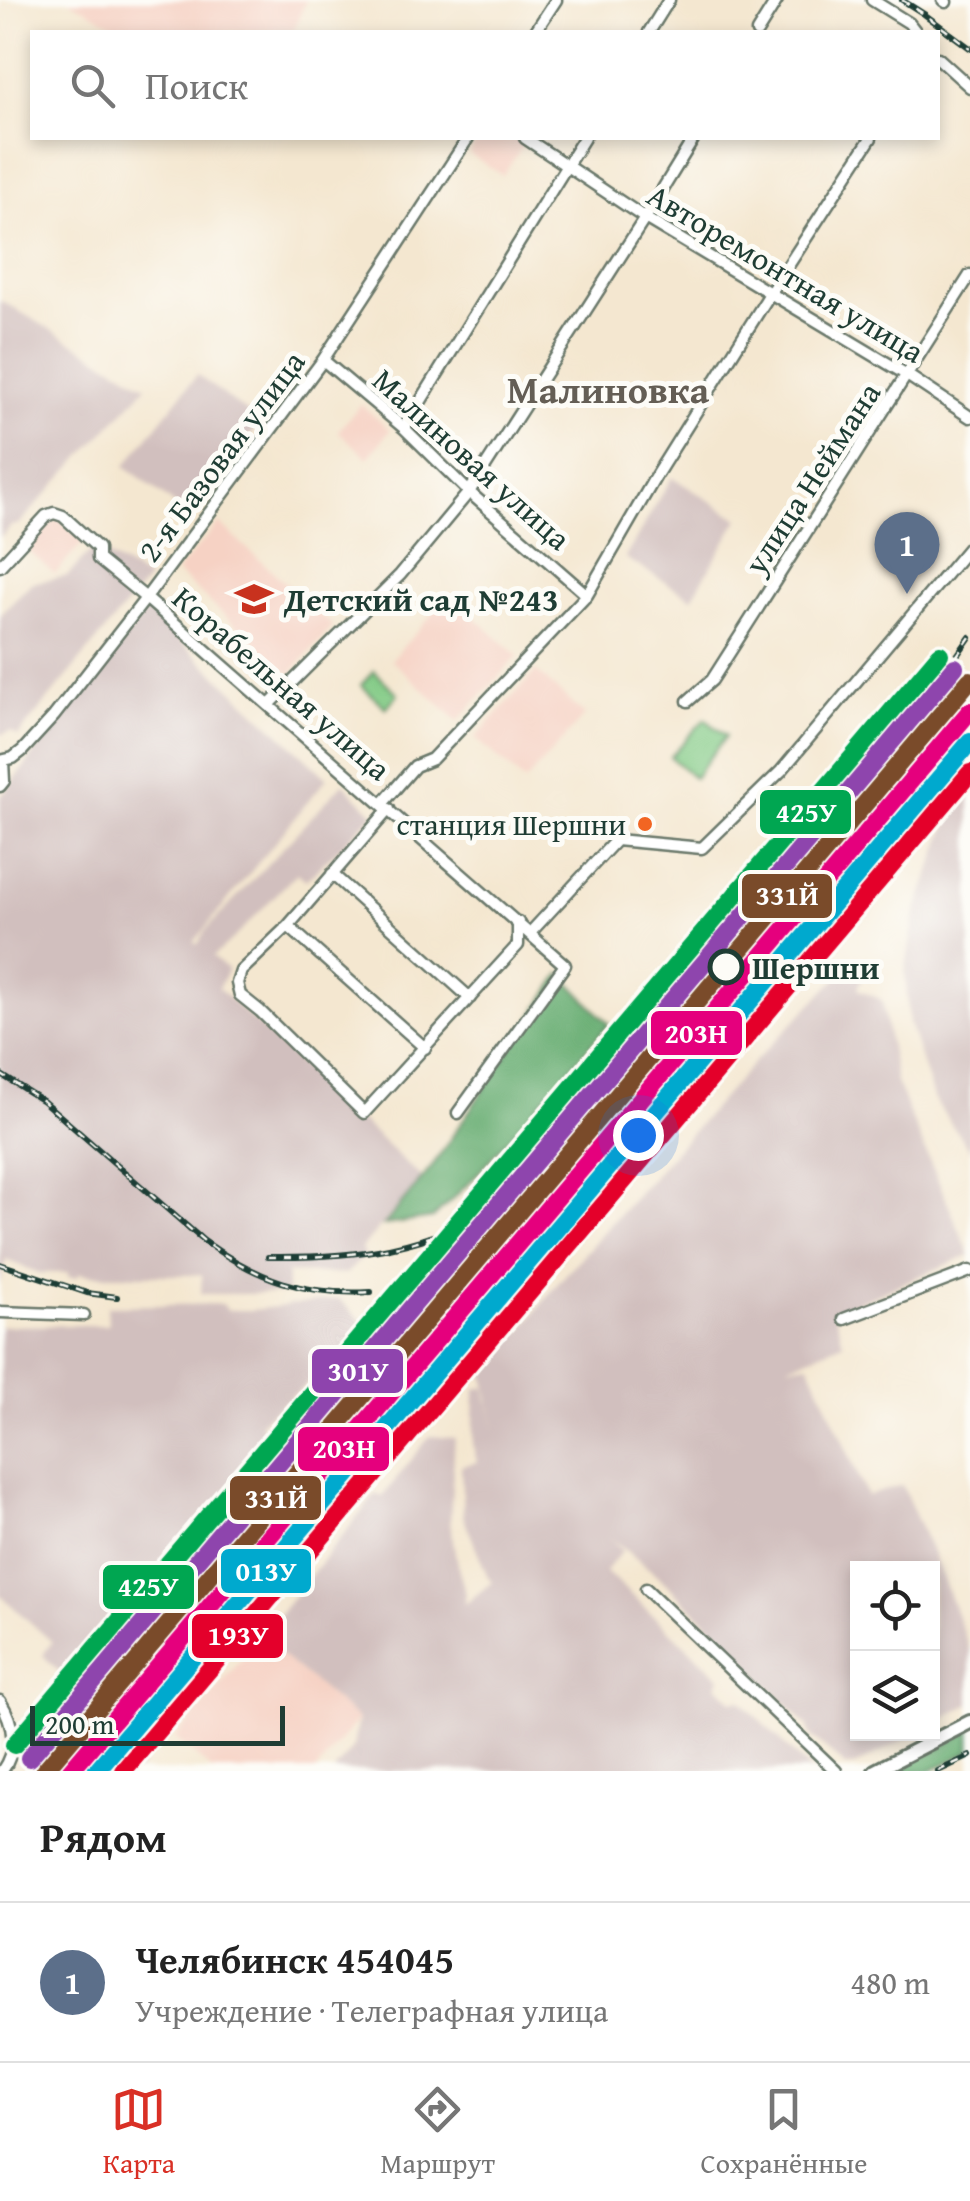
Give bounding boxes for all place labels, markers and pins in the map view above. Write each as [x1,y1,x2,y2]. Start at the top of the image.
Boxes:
pin: 1 [874,512,940,594]
place label: Детский сад №243 [283,576,558,623]
school or university icon: Детский сад №243 [233,578,275,620]
place label: станция Шершни [397,802,626,846]
marker: станция Шершни [635,814,655,834]
place label: Шершни [752,944,880,991]
marker: Шершни [709,950,743,984]

